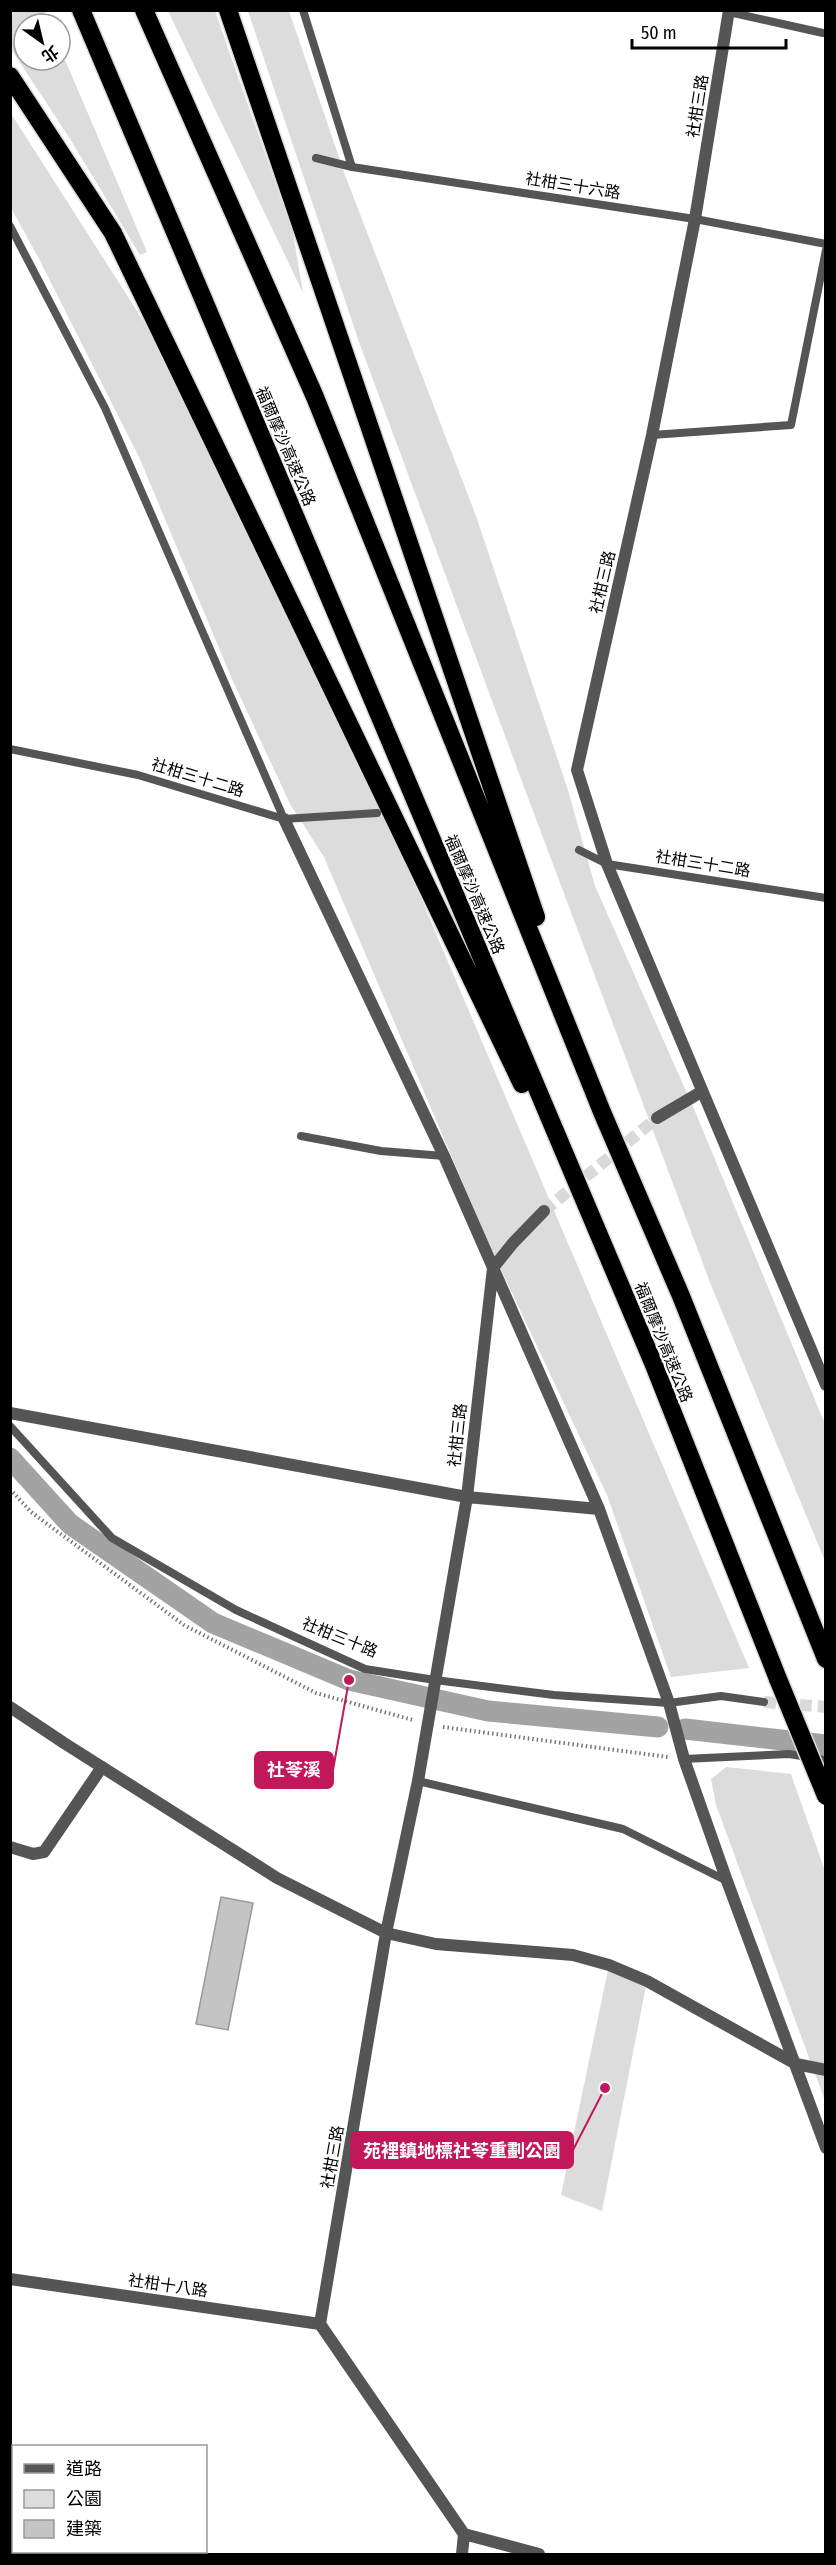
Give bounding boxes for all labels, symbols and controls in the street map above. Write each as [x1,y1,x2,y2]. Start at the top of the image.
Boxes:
north arrow [12,12,72,72]
scale bar [632,12,786,50]
text: 50 m [641,22,677,44]
text: 北 [38,42,62,66]
street label: 社柑三路 [683,73,712,139]
street label: 社柑三十六路 [524,169,622,202]
street label: 福爾摩沙高速公路 [252,384,319,509]
street label: 社柑三路 [586,549,619,615]
street label: 社柑三十二路 [149,754,247,801]
street label: 福爾摩沙高速公路 [441,832,508,957]
street label: 社柑三十二路 [654,847,752,880]
street label: 福爾摩沙高速公路 [631,1279,696,1405]
street label: 社柑三路 [445,1402,470,1468]
street label: 社柑三十路 [299,1614,380,1661]
callout: 社苓溪 [255,1752,333,1788]
text: 社苓溪 [267,1759,321,1781]
street label: 社柑三路 [318,2124,347,2190]
callout: 苑裡鎮地標社苓重劃公園 [351,2132,573,2168]
text: 苑裡鎮地標社苓重劃公園 [363,2140,561,2162]
street label: 社柑十八路 [127,2271,209,2300]
legend [12,2445,207,2553]
text: 道路 [66,2458,102,2480]
text: 公園 [66,2488,102,2510]
text: 建築 [66,2518,102,2540]

